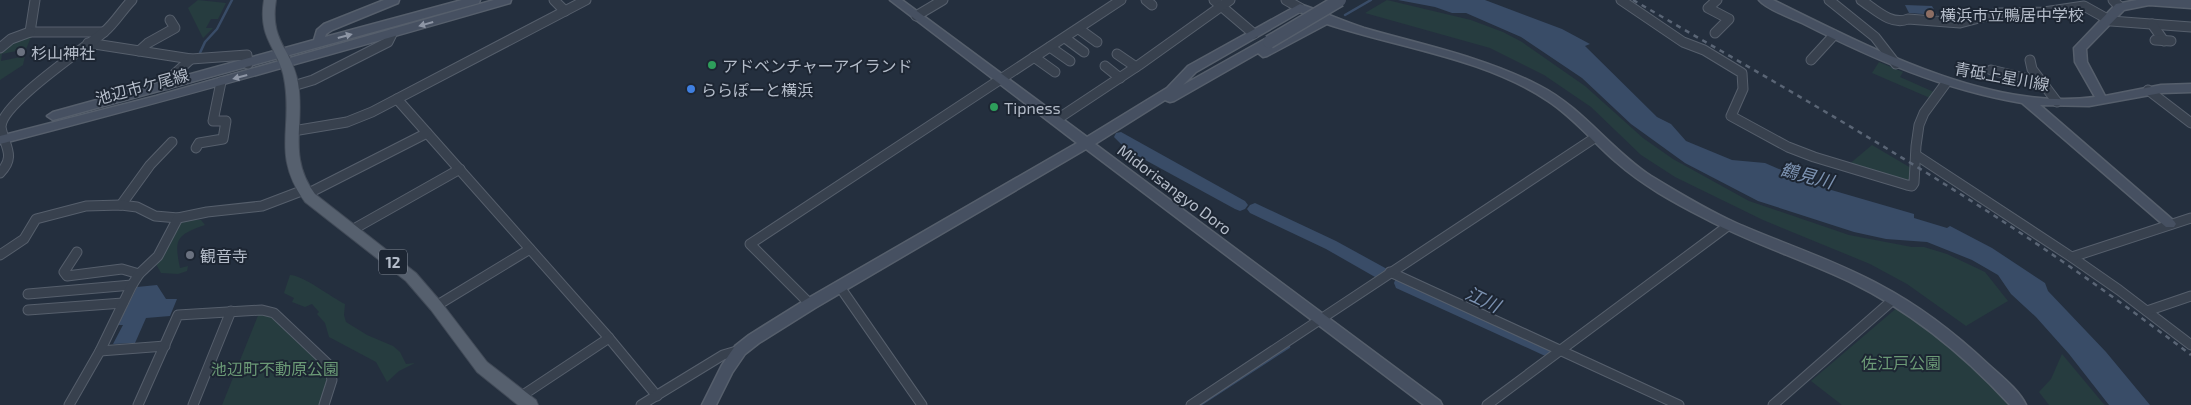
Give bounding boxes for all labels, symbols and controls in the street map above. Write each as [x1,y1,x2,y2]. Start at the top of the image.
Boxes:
place label: 横浜市立鴨居中学校 [1940,5,2084,24]
marker: 横浜市立鴨居中学校 [1924,8,1936,20]
one-way arrow [418,21,433,29]
one-way arrow [337,32,352,40]
place label: 杉山神社 [31,43,95,62]
marker: 杉山神社 [15,46,27,58]
place label: アドベンチャーアイランド [722,56,912,75]
street label: 青砥上星川線 [1953,58,2051,94]
marker: アドベンチャーアイランド [706,59,718,71]
street label: 池辺市ケ尾線 [93,64,191,108]
one-way arrow [232,73,247,81]
place label: ららぽーと横浜 [701,80,813,99]
marker: ららぽーと横浜 [685,83,697,95]
place label: Tipness [1004,98,1061,117]
marker: Tipness [988,101,1000,113]
street label: Midorisangyo Doro [1114,140,1236,238]
water label: 鶴見川 [1778,157,1838,193]
place label: 観音寺 [200,246,248,265]
marker: 観音寺 [184,249,196,261]
road number: 12 [379,250,407,274]
water label: 江川 [1462,281,1506,317]
park label: 佐江戸公園 [1861,353,1941,372]
park label: 池辺町不動原公園 [211,359,339,378]

